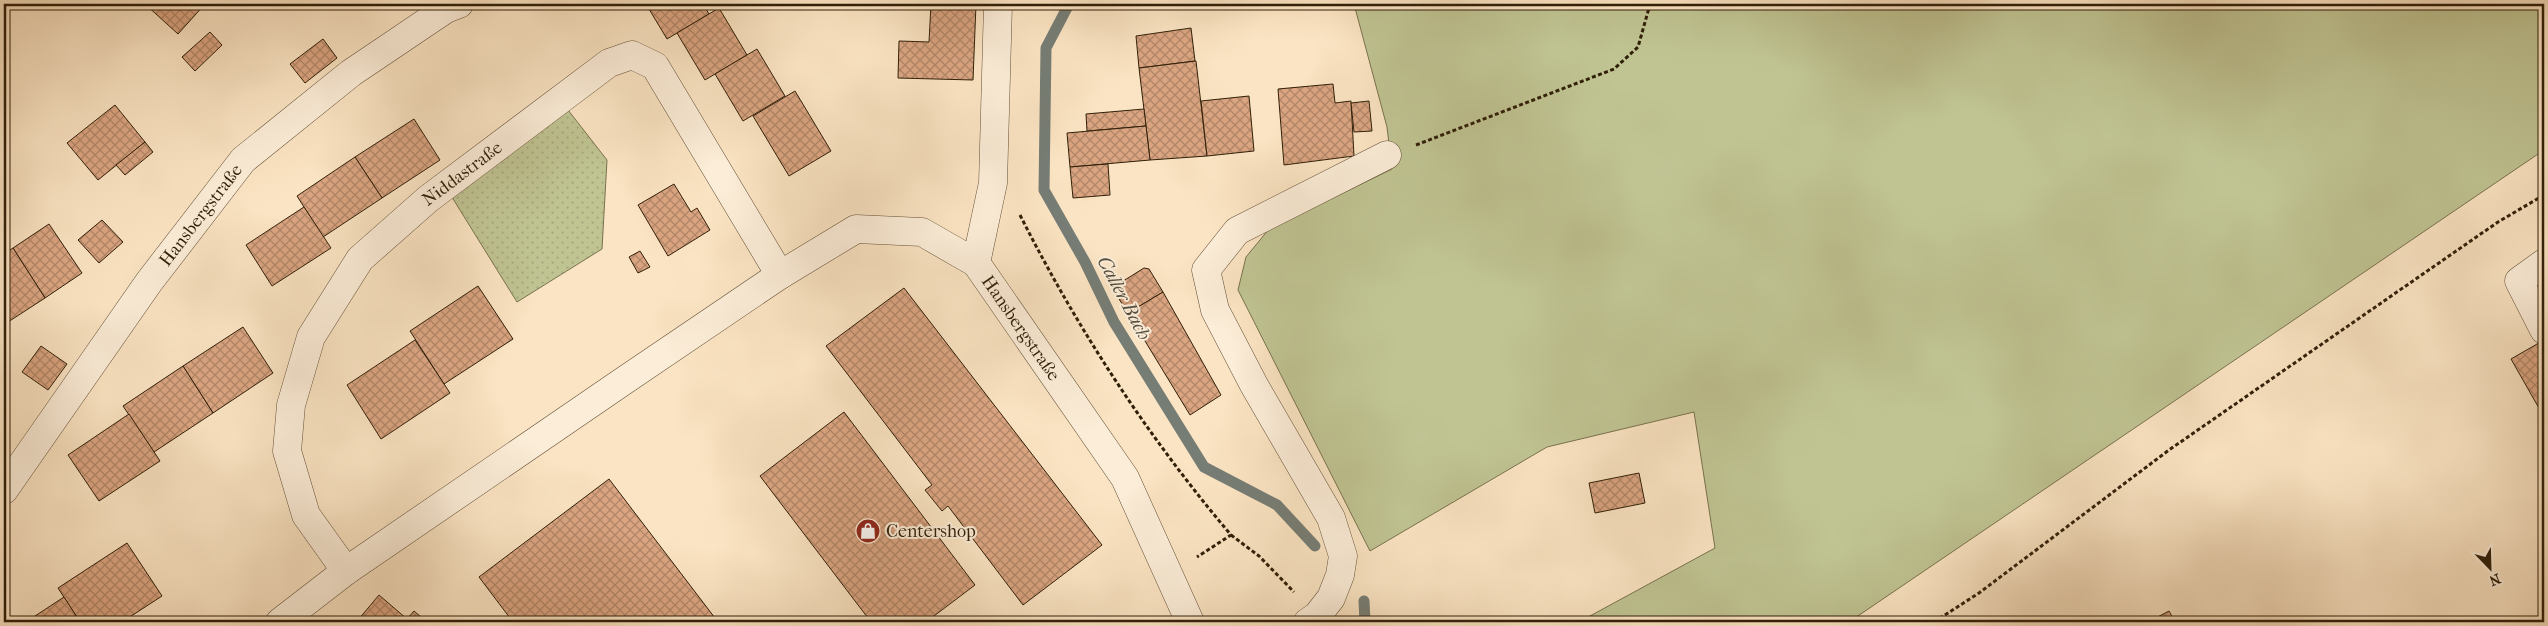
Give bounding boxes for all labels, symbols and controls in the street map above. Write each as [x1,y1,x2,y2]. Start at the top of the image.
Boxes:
street label: Niddastraße [418,137,506,210]
street label: Hansbergstraße [155,160,246,270]
water label: Caller Bach [1093,252,1155,344]
street label: Hansbergstraße [977,271,1065,385]
shop icon: Centershop [855,518,881,544]
place label: Centershop [886,521,976,542]
north arrow [2466,544,2516,594]
text: N [2486,570,2503,590]

